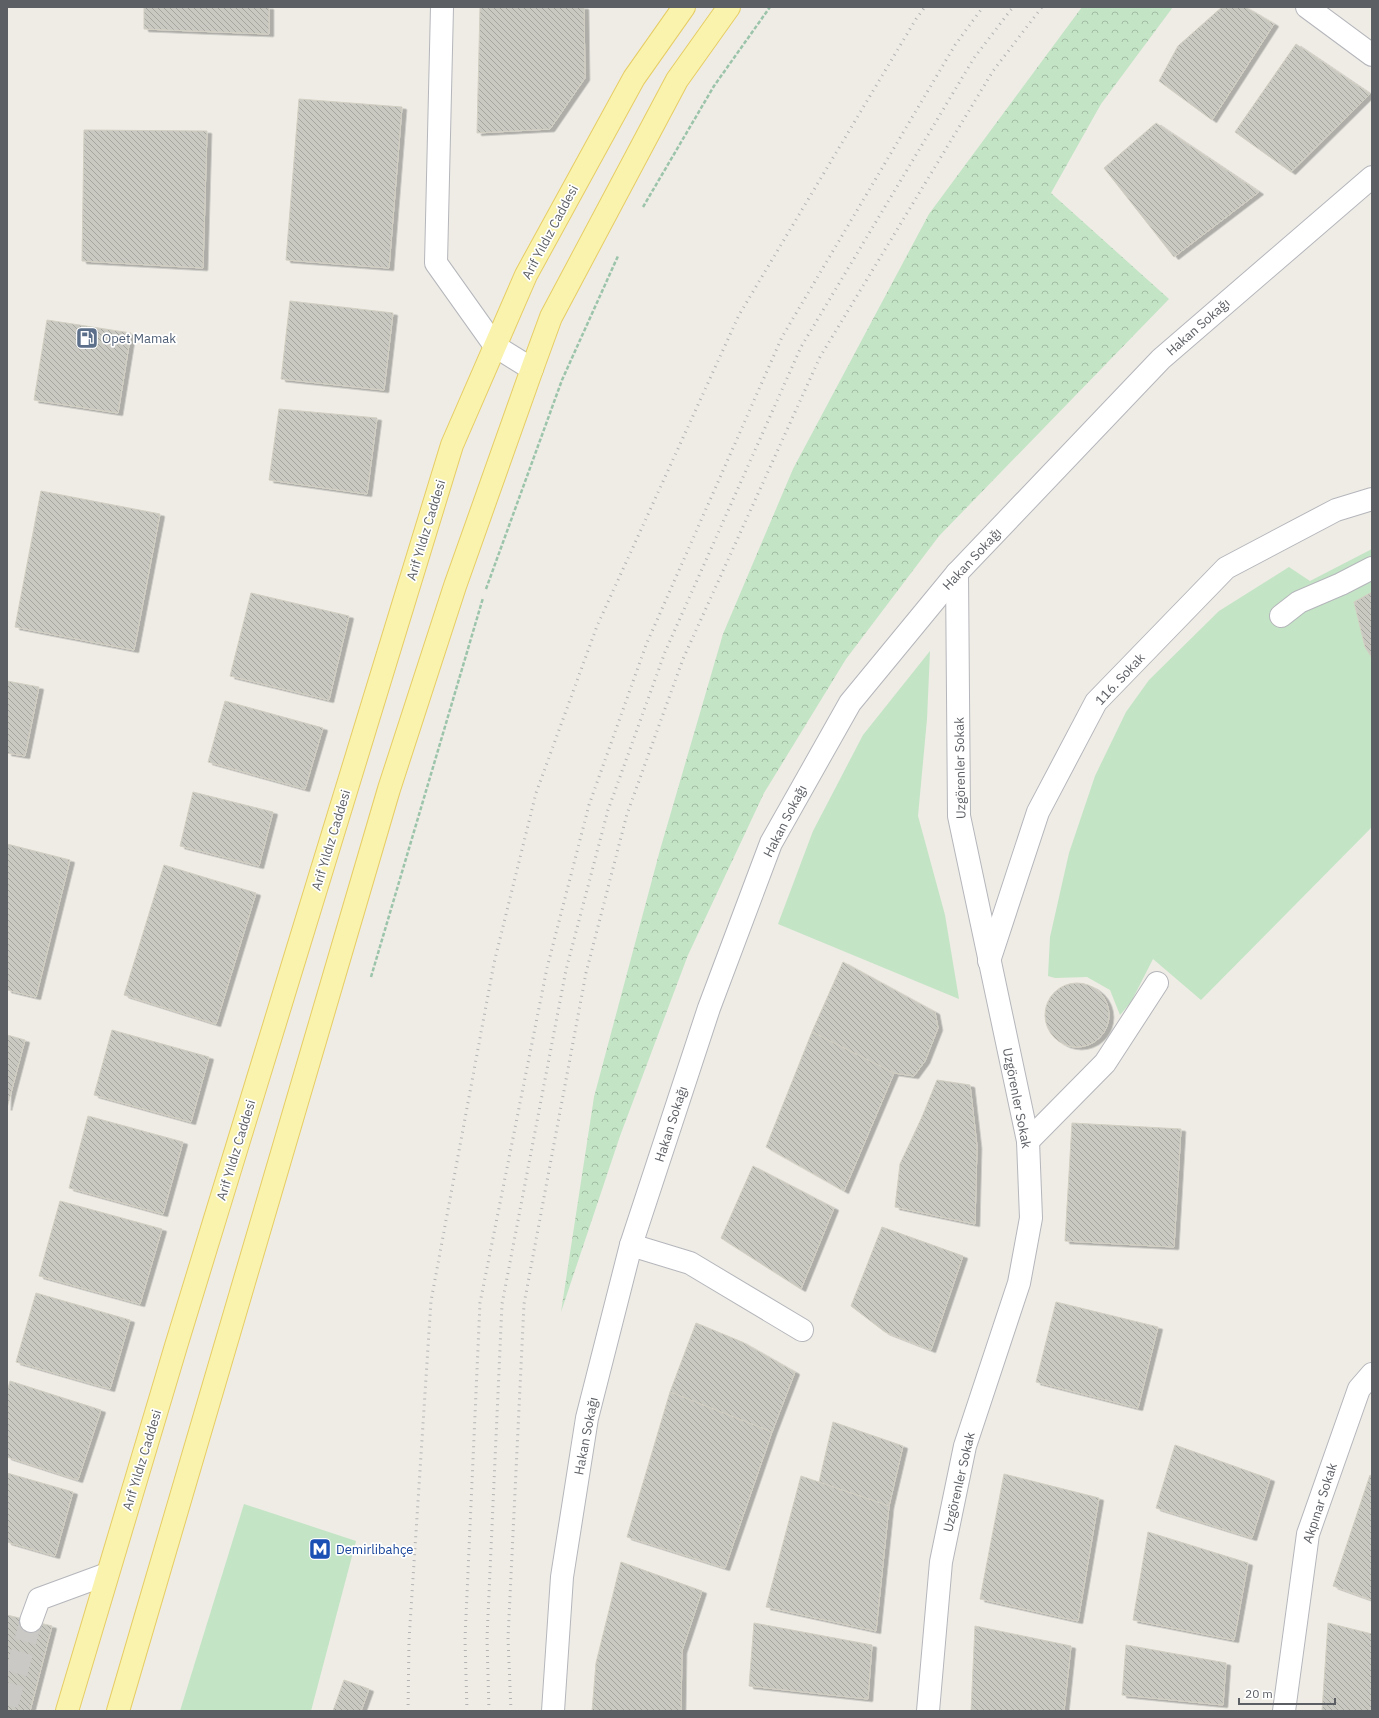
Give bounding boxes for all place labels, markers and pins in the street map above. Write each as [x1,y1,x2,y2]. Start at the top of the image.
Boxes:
fuel station icon: Opet Mamak [74,325,100,351]
place label: Opet Mamak [102,330,176,347]
metro station icon: Demirlibahçe [307,1536,333,1562]
place label: Demirlibahçe [336,1541,413,1558]

